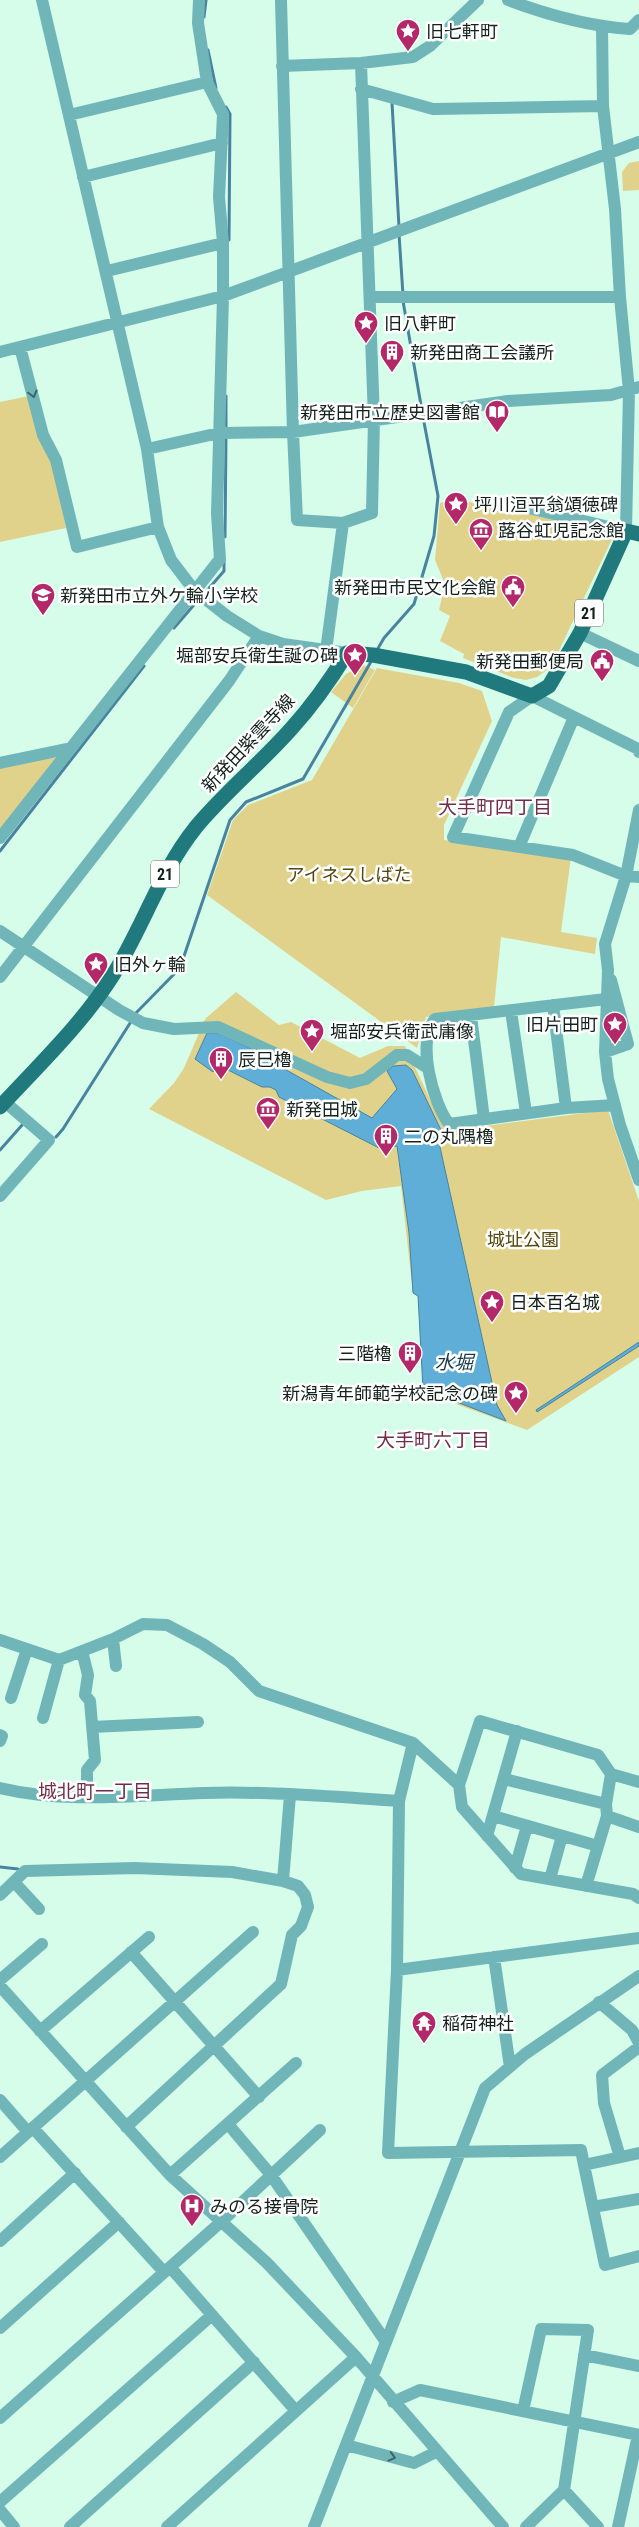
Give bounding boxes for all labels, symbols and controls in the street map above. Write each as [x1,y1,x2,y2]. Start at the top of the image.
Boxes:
place icon: 旧七軒町 [395,18,421,52]
place label: 旧七軒町 [426,21,498,42]
place icon: 旧八軒町 [353,310,379,344]
place label: 旧八軒町 [384,313,456,334]
building icon: 新発田商工会議所 [379,339,405,373]
place label: 新発田商工会議所 [410,342,554,363]
one-way arrow [27,389,37,397]
library icon: 新発田市立歴史図書館 [484,399,510,433]
place label: 新発田市立歴史図書館 [300,402,480,423]
place icon: 坪川洹平翁頌徳碑 [443,491,469,525]
place label: 坪川洹平翁頌徳碑 [474,494,618,515]
museum icon: 蕗谷虹児記念館 [468,517,494,551]
place label: 蕗谷虹児記念館 [498,520,624,541]
public building icon: 新発田市民文化会館 [500,574,526,608]
place label: 新発田市民文化会館 [334,577,496,598]
school or university icon: 新発田市立外ケ輪小学校 [30,582,56,616]
place label: 新発田市立外ケ輪小学校 [60,585,258,606]
road number: 21 [575,600,603,626]
place icon: 堀部安兵衛生誕の碑 [342,642,368,676]
place label: 堀部安兵衛生誕の碑 [176,645,338,666]
public building icon: 新発田郵便局 [589,648,615,682]
place label: 新発田郵便局 [476,651,584,672]
street label: 新発田紫雲寺線 [197,690,299,796]
district label: 大手町四丁目 [438,796,552,819]
road number: 21 [151,861,179,888]
park label: アイネスしばた [286,864,412,885]
place icon: 旧外ヶ輪 [83,951,109,985]
place label: 旧外ヶ輪 [114,954,186,975]
place icon: 旧片田町 [602,1011,628,1045]
place label: 旧片田町 [526,1014,598,1035]
place icon: 堀部安兵衛武庸像 [299,1018,325,1052]
place label: 堀部安兵衛武庸像 [330,1021,474,1042]
building icon: 辰巳櫓 [208,1046,234,1080]
place label: 辰巳櫓 [238,1049,292,1070]
museum icon: 新発田城 [255,1096,281,1130]
place label: 新発田城 [286,1099,358,1120]
building icon: 二の丸隅櫓 [373,1123,399,1157]
place label: 二の丸隅櫓 [404,1126,494,1147]
park label: 城址公園 [487,1229,559,1250]
place icon: 日本百名城 [479,1289,505,1323]
place label: 日本百名城 [510,1292,600,1313]
building icon: 三階櫓 [397,1340,423,1374]
place label: 三階櫓 [338,1343,392,1364]
water label: 水堀 [435,1351,476,1374]
place icon: 新潟青年師範学校記念の碑 [503,1380,529,1414]
place label: 新潟青年師範学校記念の碑 [282,1383,498,1404]
district label: 大手町六丁目 [376,1429,490,1452]
district label: 城北町一丁目 [38,1780,152,1803]
temple icon: 稲荷神社 [411,2010,437,2044]
place label: 稲荷神社 [442,2013,514,2034]
hospital icon: みのる接骨院 [179,2193,205,2227]
place label: みのる接骨院 [210,2196,318,2217]
one-way arrow [387,2451,396,2462]

